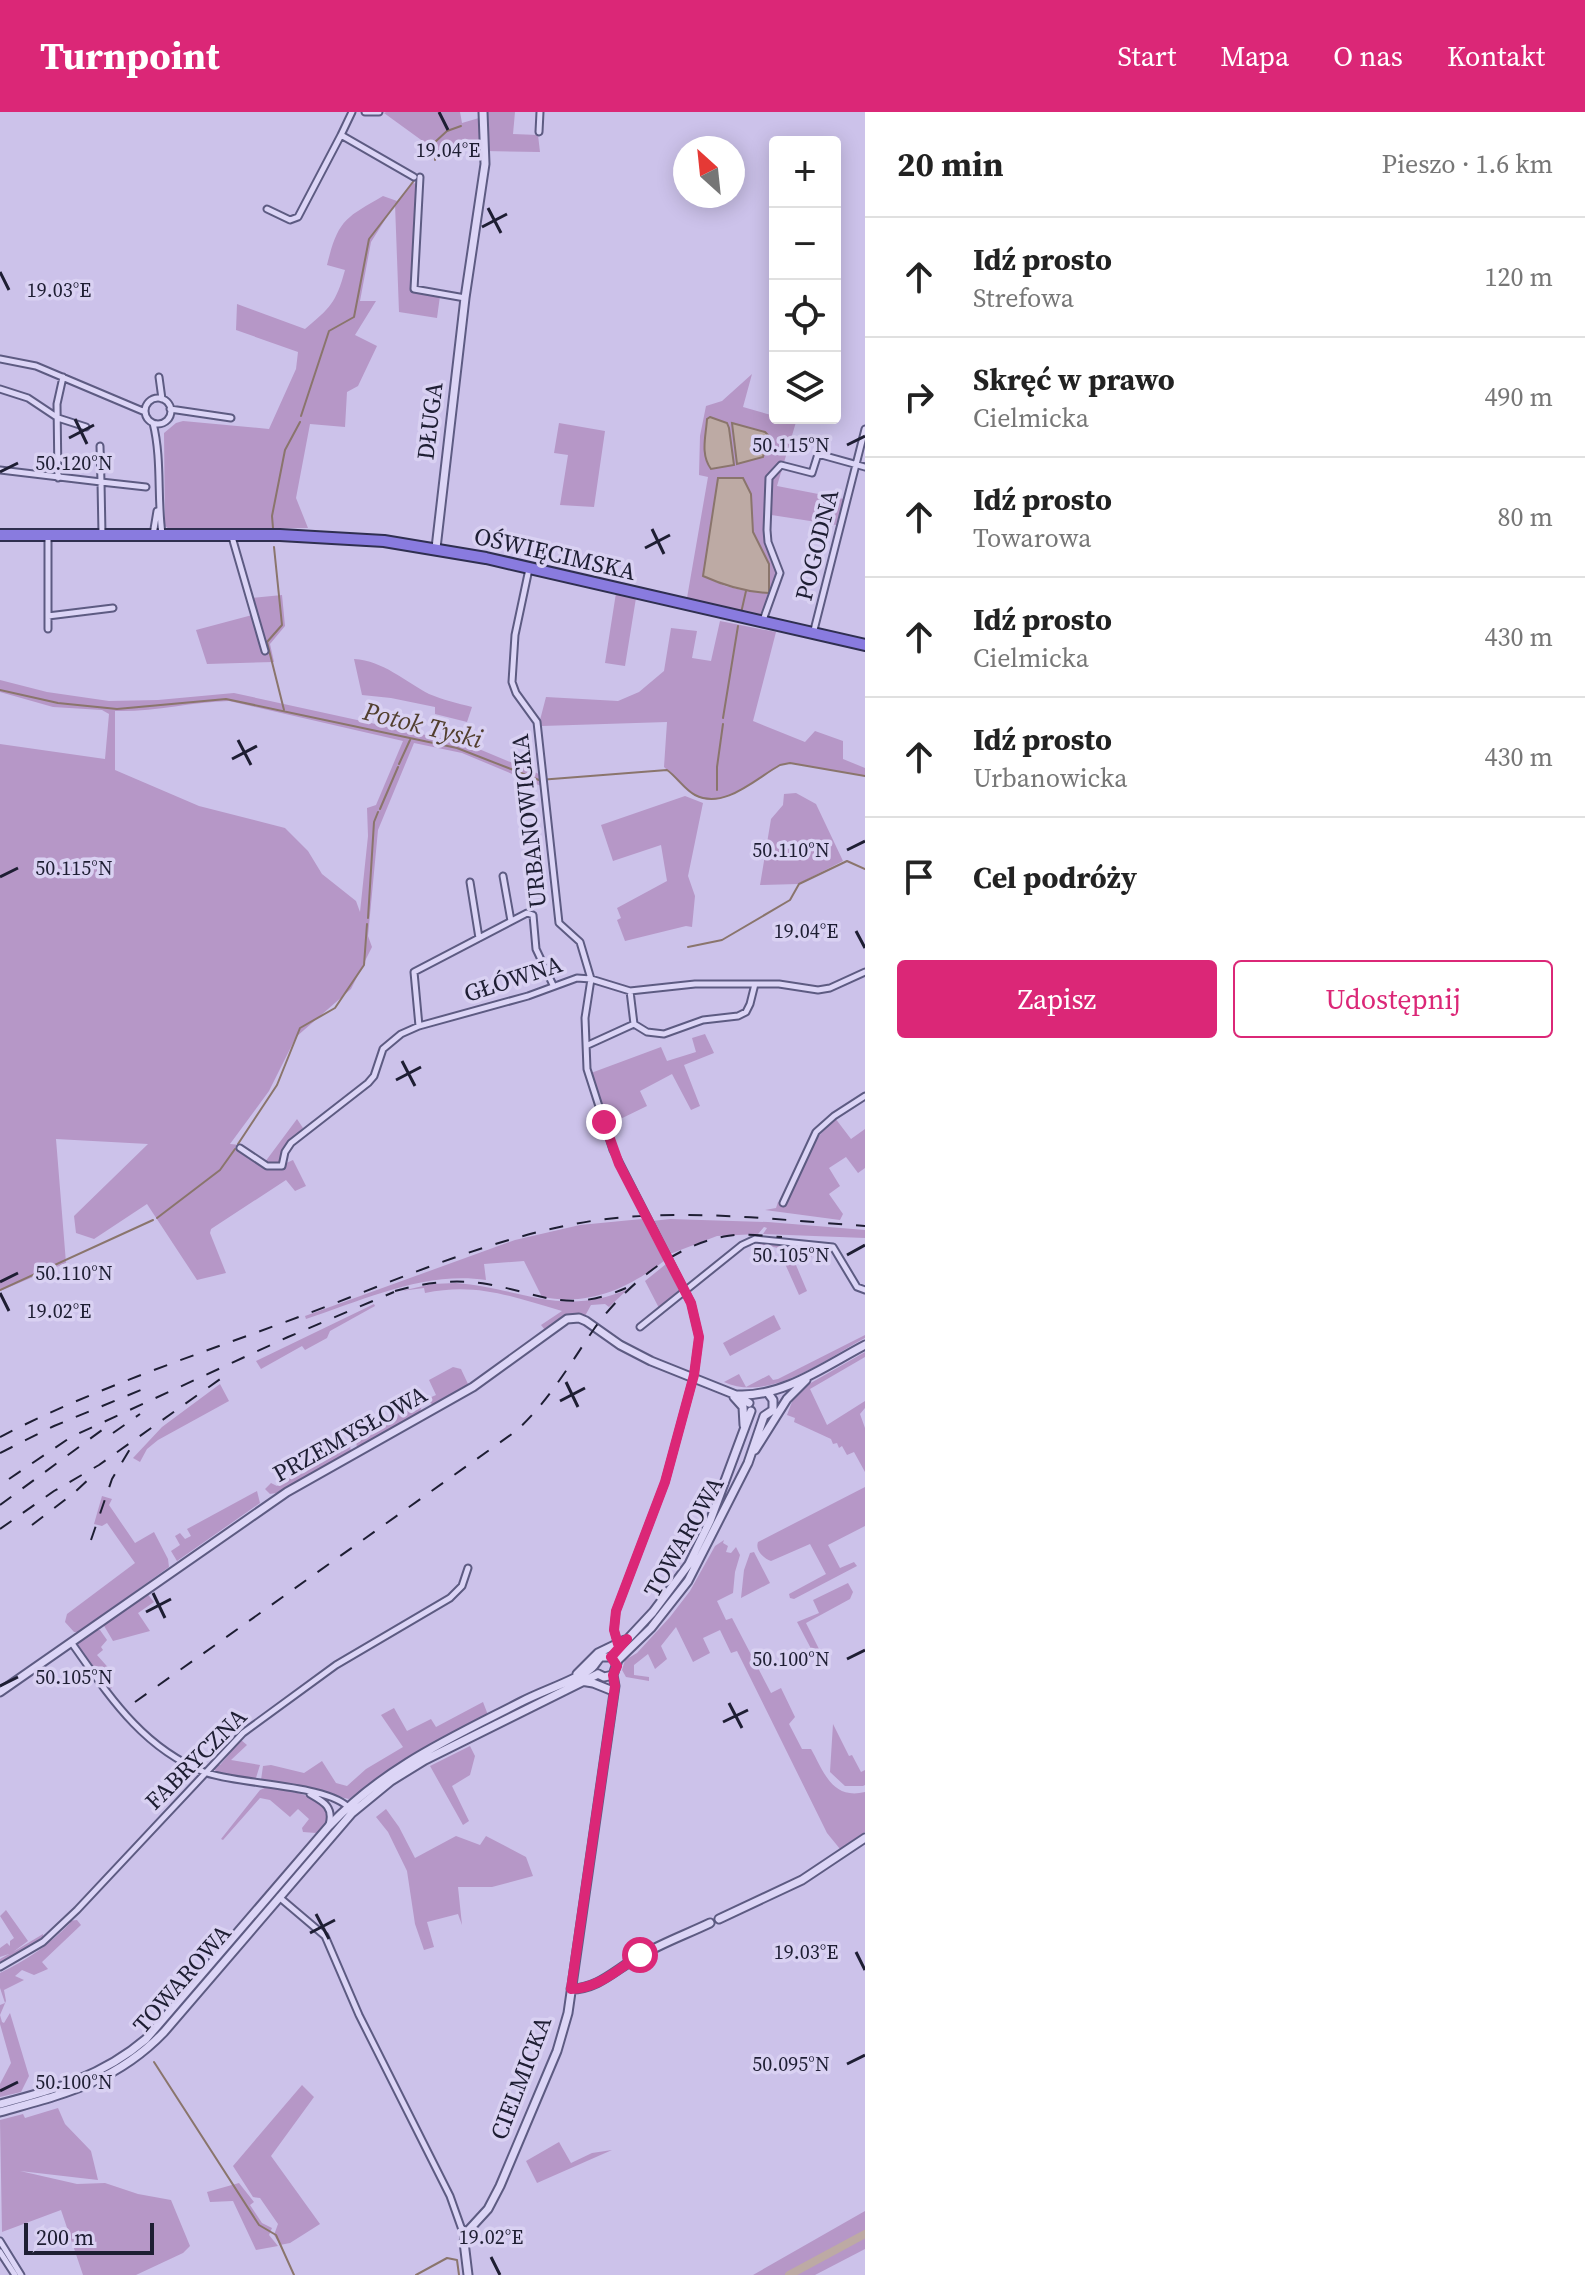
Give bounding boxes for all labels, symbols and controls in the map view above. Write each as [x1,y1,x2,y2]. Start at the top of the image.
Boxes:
text: Turnpoint [40,30,220,82]
text: Start [1117,37,1176,75]
text: Mapa [1220,37,1289,75]
text: O nas [1333,37,1403,75]
text: Kontakt [1447,37,1545,75]
text: 19.04°E [416,136,480,164]
north arrow [673,136,745,208]
map controls [769,136,841,424]
button: + [769,136,841,208]
text: 20 min [897,141,1004,187]
text: Pieszo · 1.6 km [1382,146,1553,182]
button: − [769,208,841,280]
text: Idź prosto [973,239,1112,280]
icon: ahead [897,255,941,299]
text: 120 m [1485,259,1553,295]
text: 19.03°E [27,276,91,304]
button: locate [769,280,841,352]
text: Strefowa [973,280,1074,316]
button: layers [769,352,841,424]
text: Skręć w prawo [973,359,1175,400]
icon: right [897,375,941,419]
text: 490 m [1485,379,1553,415]
street label: DŁUGA [408,380,451,462]
text: Cielmicka [973,400,1089,436]
text: 50.115°N [752,431,830,459]
text: 50.120°N [35,449,113,477]
text: Idź prosto [973,479,1112,520]
street label: POGODNA [787,486,846,604]
icon: ahead [897,495,941,539]
text: 80 m [1498,499,1553,535]
street label: OŚWIĘCIMSKA [471,519,639,588]
text: Towarowa [973,520,1091,556]
text: Idź prosto [973,599,1112,640]
icon: ahead [897,615,941,659]
text: 430 m [1485,619,1553,655]
text: Cielmicka [973,640,1089,676]
water label: Potok Tyski [359,693,487,757]
text: Idź prosto [973,719,1112,760]
street label: URBANOWICKA [503,732,554,910]
icon: ahead [897,735,941,779]
text: 430 m [1485,739,1553,775]
text: Urbanowicka [973,760,1127,796]
text: 50.110°N [752,836,830,864]
text: 50.115°N [35,854,113,882]
icon: arrive [897,855,941,899]
text: Cel podróży [973,857,1137,898]
text: 19.04°E [774,917,838,945]
street label: GŁÓWNA [459,947,566,1010]
button: Zapisz [897,960,1217,1038]
button: Udostępnij [1233,960,1553,1038]
route end [586,1104,622,1140]
text: 50.105°N [752,1241,830,1269]
text: 50.110°N [35,1259,113,1287]
text: 19.02°E [27,1297,91,1325]
street label: PRZEMYSŁOWA [267,1377,433,1490]
street label: TOWAROWA [636,1470,731,1603]
text: 50.100°N [752,1645,830,1673]
text: 50.105°N [35,1663,113,1691]
street label: FABRYCZNA [137,1700,254,1817]
street label: TOWAROWA [125,1917,238,2040]
route start [622,1937,658,1973]
text: 19.03°E [774,1938,838,1966]
street label: CIELMICKA [482,2011,559,2144]
text: 50.095°N [752,2050,830,2078]
text: 50.100°N [35,2068,113,2096]
scale bar [24,2219,154,2255]
text: 200 m [36,2222,94,2252]
text: 19.02°E [459,2223,523,2251]

